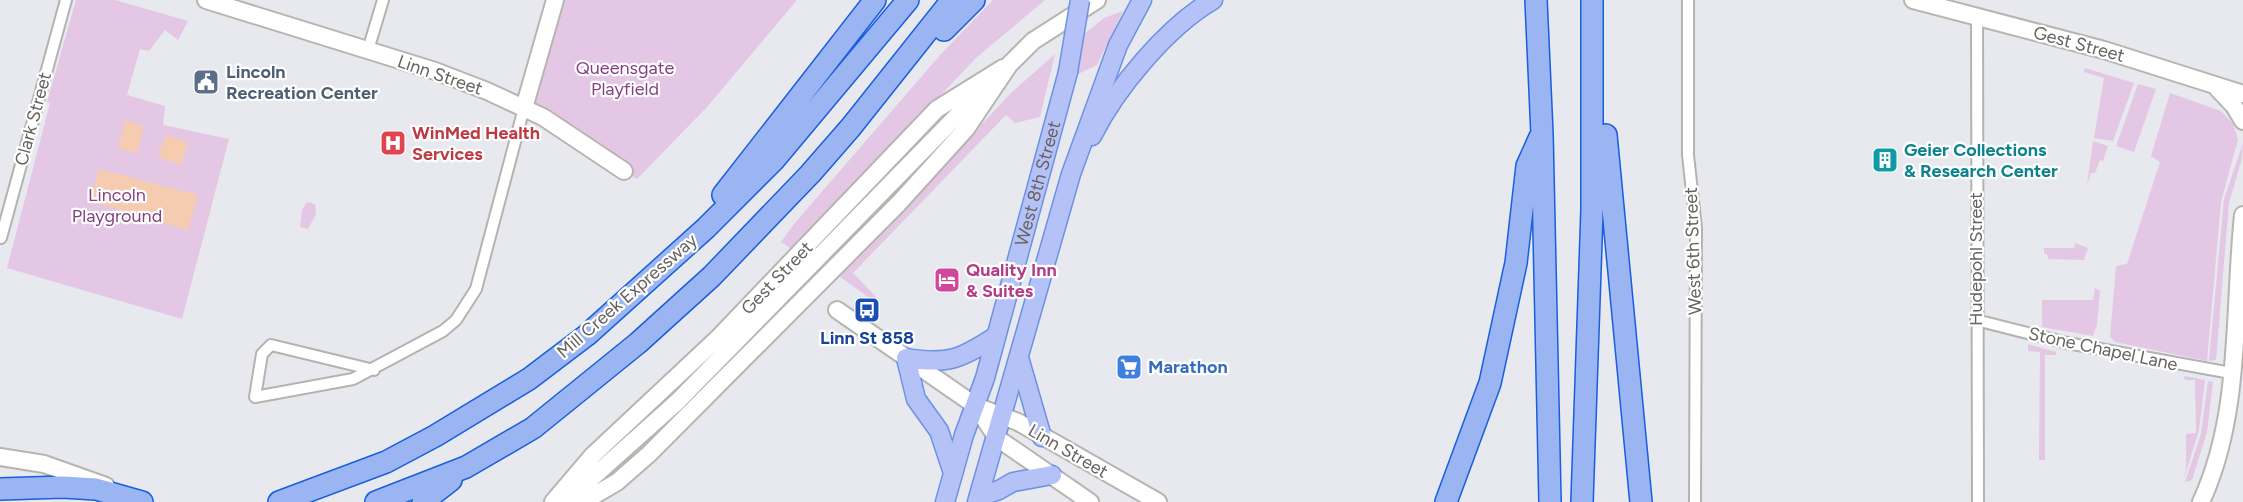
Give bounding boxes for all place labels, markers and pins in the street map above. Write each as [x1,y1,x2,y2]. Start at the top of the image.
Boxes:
place label: Lincoln Recreation Center [226,61,378,104]
public building icon: Lincoln Recreation Center [191,67,221,97]
place label: WinMed Health Services [412,122,540,165]
hospital icon: WinMed Health Services [378,128,408,158]
place label: Geier Collections & Research Center [1904,139,2058,182]
building icon: Geier Collections & Research Center [1870,145,1900,175]
place label: Quality Inn & Suites [966,259,1057,302]
hotel icon: Quality Inn & Suites [932,265,962,295]
bus stop icon: Linn St 858 [852,295,882,325]
place label: Linn St 858 [820,327,914,349]
supermarket icon: Marathon [1114,352,1144,382]
place label: Marathon [1148,356,1228,378]

